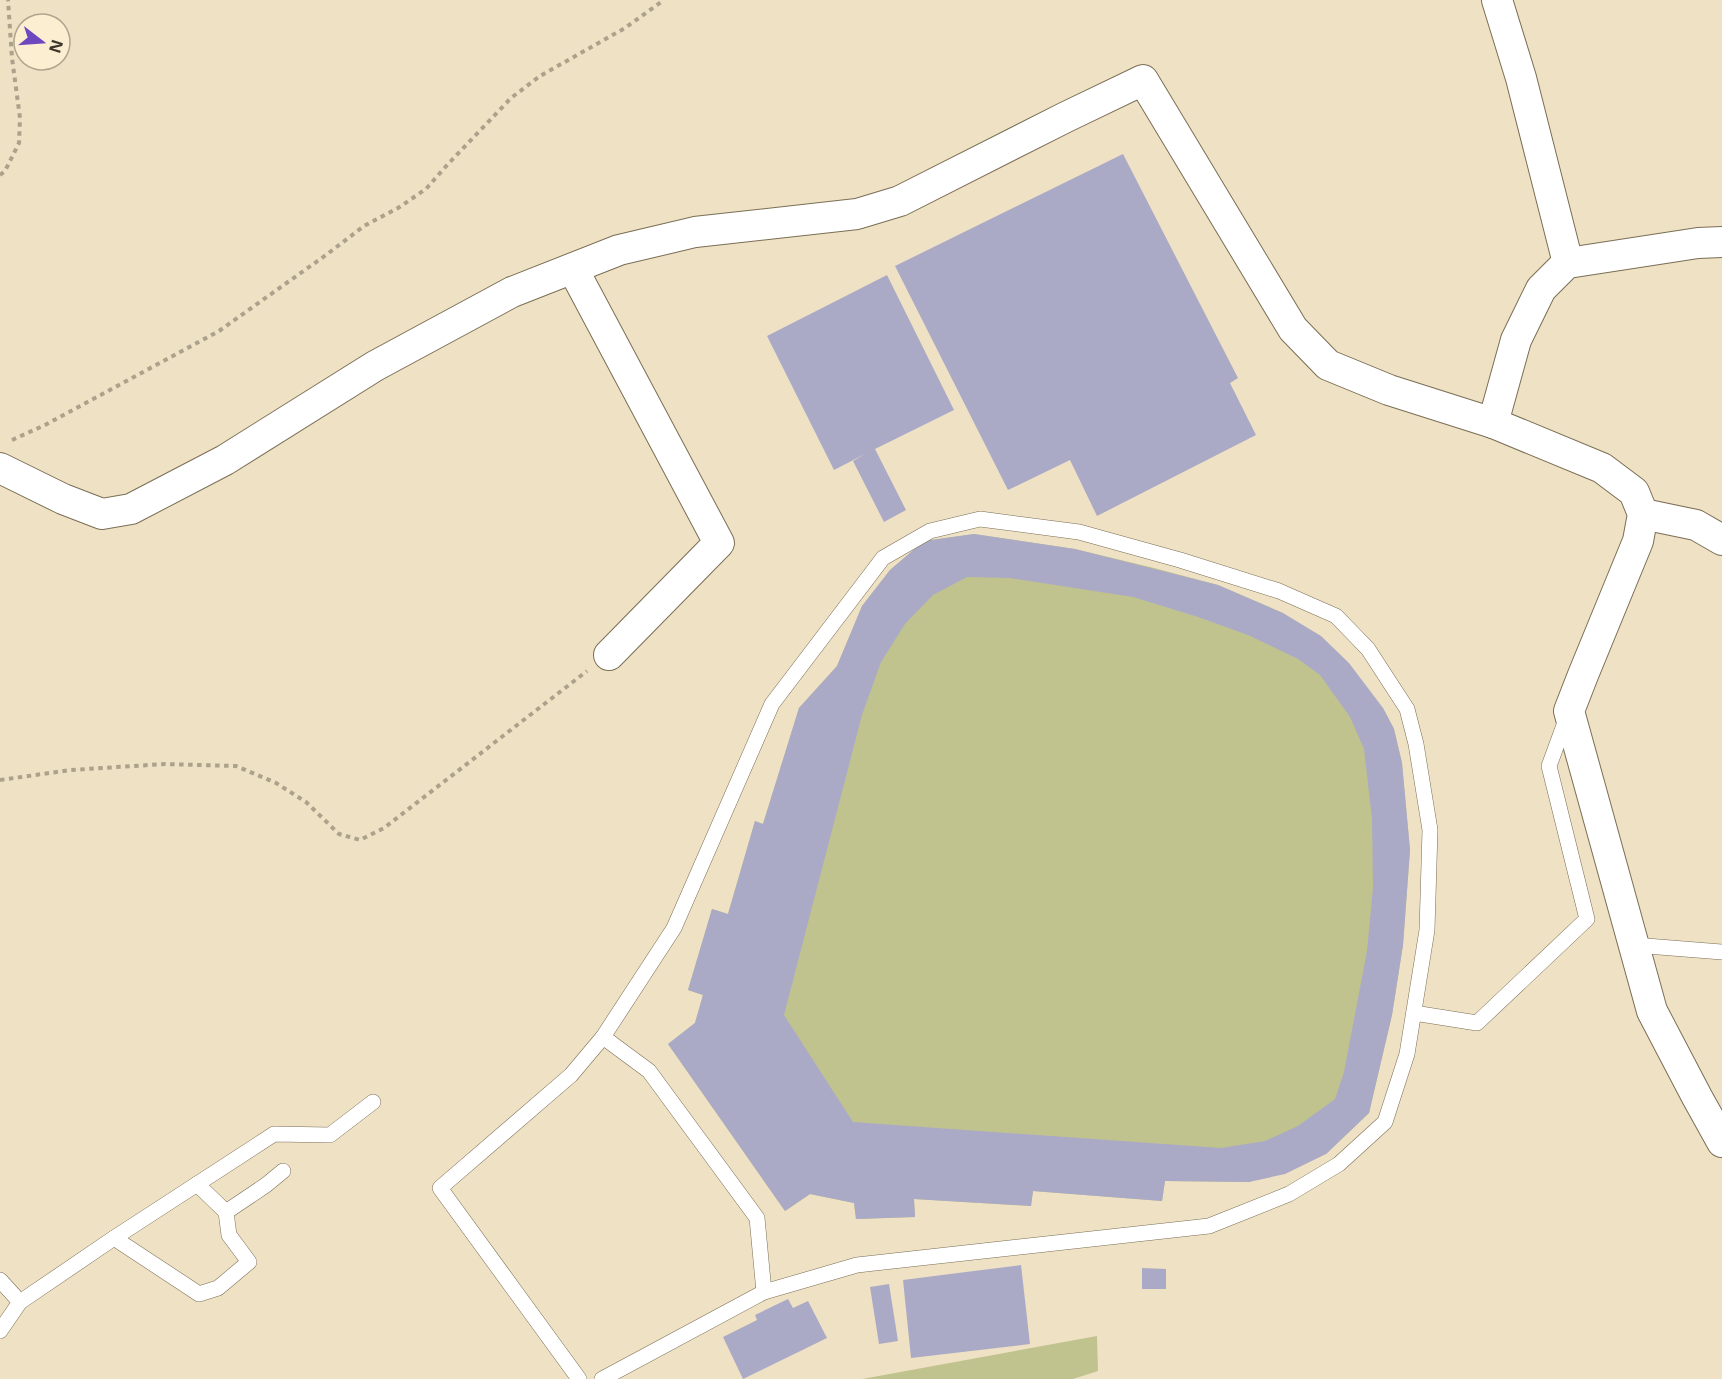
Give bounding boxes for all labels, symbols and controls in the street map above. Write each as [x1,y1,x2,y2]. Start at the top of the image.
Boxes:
north arrow [12,12,72,72]
text: N [44,37,69,56]

